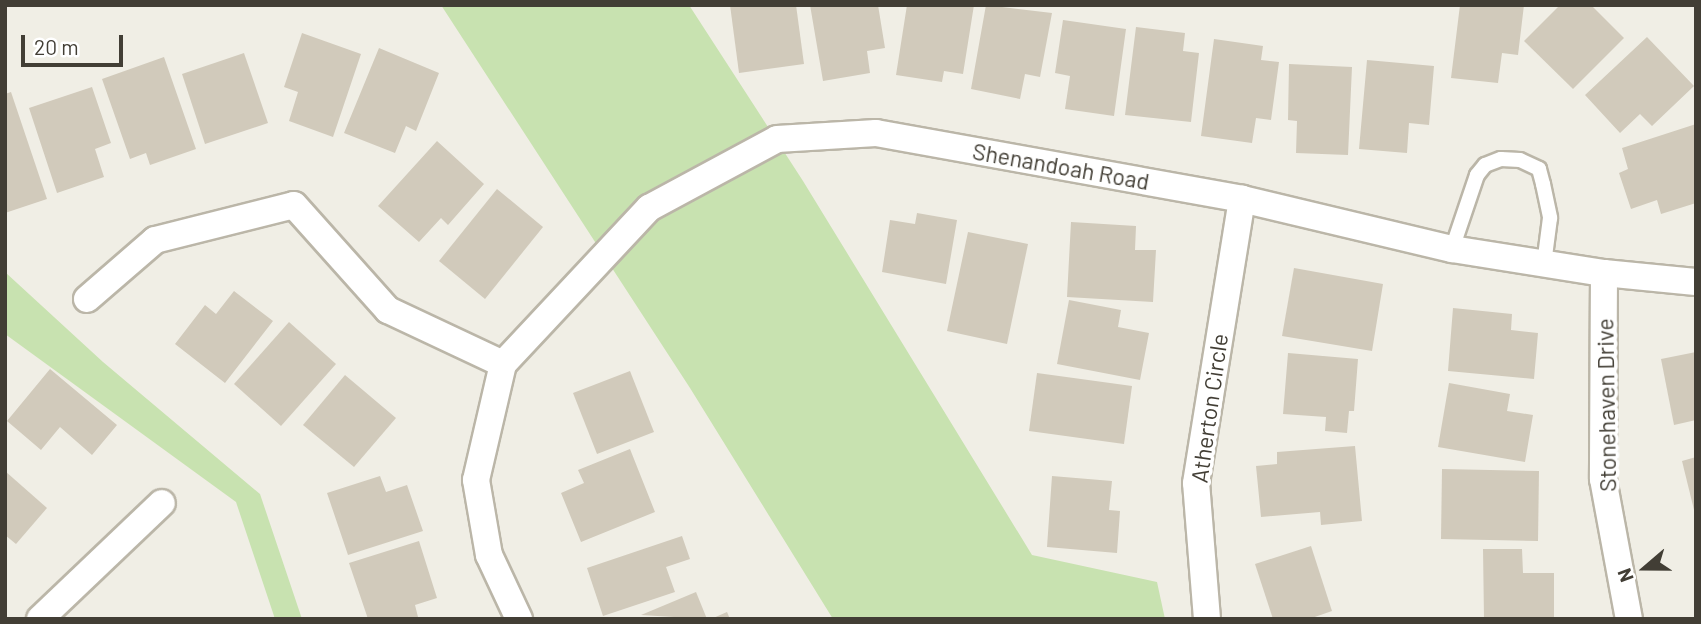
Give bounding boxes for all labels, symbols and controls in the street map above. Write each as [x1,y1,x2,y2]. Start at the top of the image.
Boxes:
scale bar [24,21,126,65]
text: 20 m [34,34,79,59]
street label: Shenandoah Road [970,137,1152,195]
street label: Stonehaven Drive [1591,318,1621,492]
street label: Atherton Circle [1185,332,1233,484]
north arrow [1610,533,1680,603]
text: N [1612,565,1638,585]

